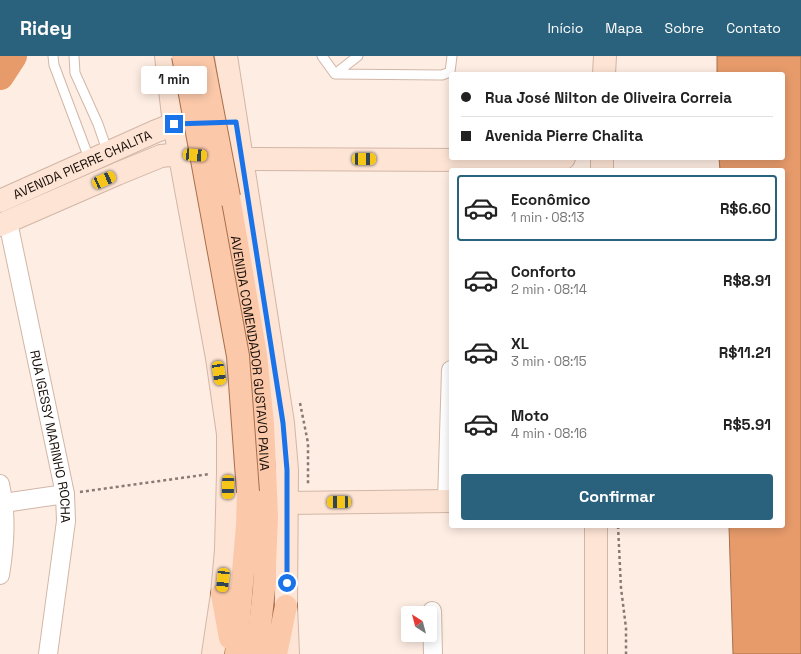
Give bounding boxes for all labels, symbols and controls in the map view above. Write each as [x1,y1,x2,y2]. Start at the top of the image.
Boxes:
text: Ridey [20,16,72,41]
text: Início [547,19,583,37]
text: Mapa [605,19,643,37]
text: Sobre [665,19,704,37]
text: Contato [726,19,781,37]
callout: 1 min [141,66,207,94]
text: 1 min [158,71,190,88]
text: Rua José Nilton de Oliveira Correia [485,88,732,107]
route end [165,115,183,133]
street label: AVENIDA PIERRE CHALITA [10,126,154,203]
text: Avenida Pierre Chalita [485,126,643,145]
car [183,148,207,162]
car [352,153,376,165]
car [91,170,117,190]
icon: car [463,190,499,226]
text: Econômico [511,190,590,209]
text: R$6.60 [720,199,771,218]
text: 1 min · 08:13 [511,209,584,226]
street label: AVENIDA COMENDADOR GUSTAVO PAIVA [227,234,274,471]
icon: car [463,262,499,298]
text: Conforto [511,262,576,281]
text: R$8.91 [723,271,771,290]
text: 2 min · 08:14 [511,281,587,298]
icon: car [463,334,499,370]
text: XL [511,334,529,353]
text: R$11.21 [719,343,771,362]
street label: RUA IGESSY MARINHO ROCHA [27,348,75,523]
text: 3 min · 08:15 [511,353,587,370]
car [211,360,227,386]
icon: car [463,406,499,442]
text: Moto [511,406,549,425]
text: R$5.91 [723,415,771,434]
text: 4 min · 08:16 [511,425,587,442]
button: Confirmar [461,474,773,520]
car [222,475,234,499]
car [327,496,351,508]
car [216,567,230,593]
route start [278,574,296,592]
north arrow [401,606,437,642]
map controls [401,606,437,642]

